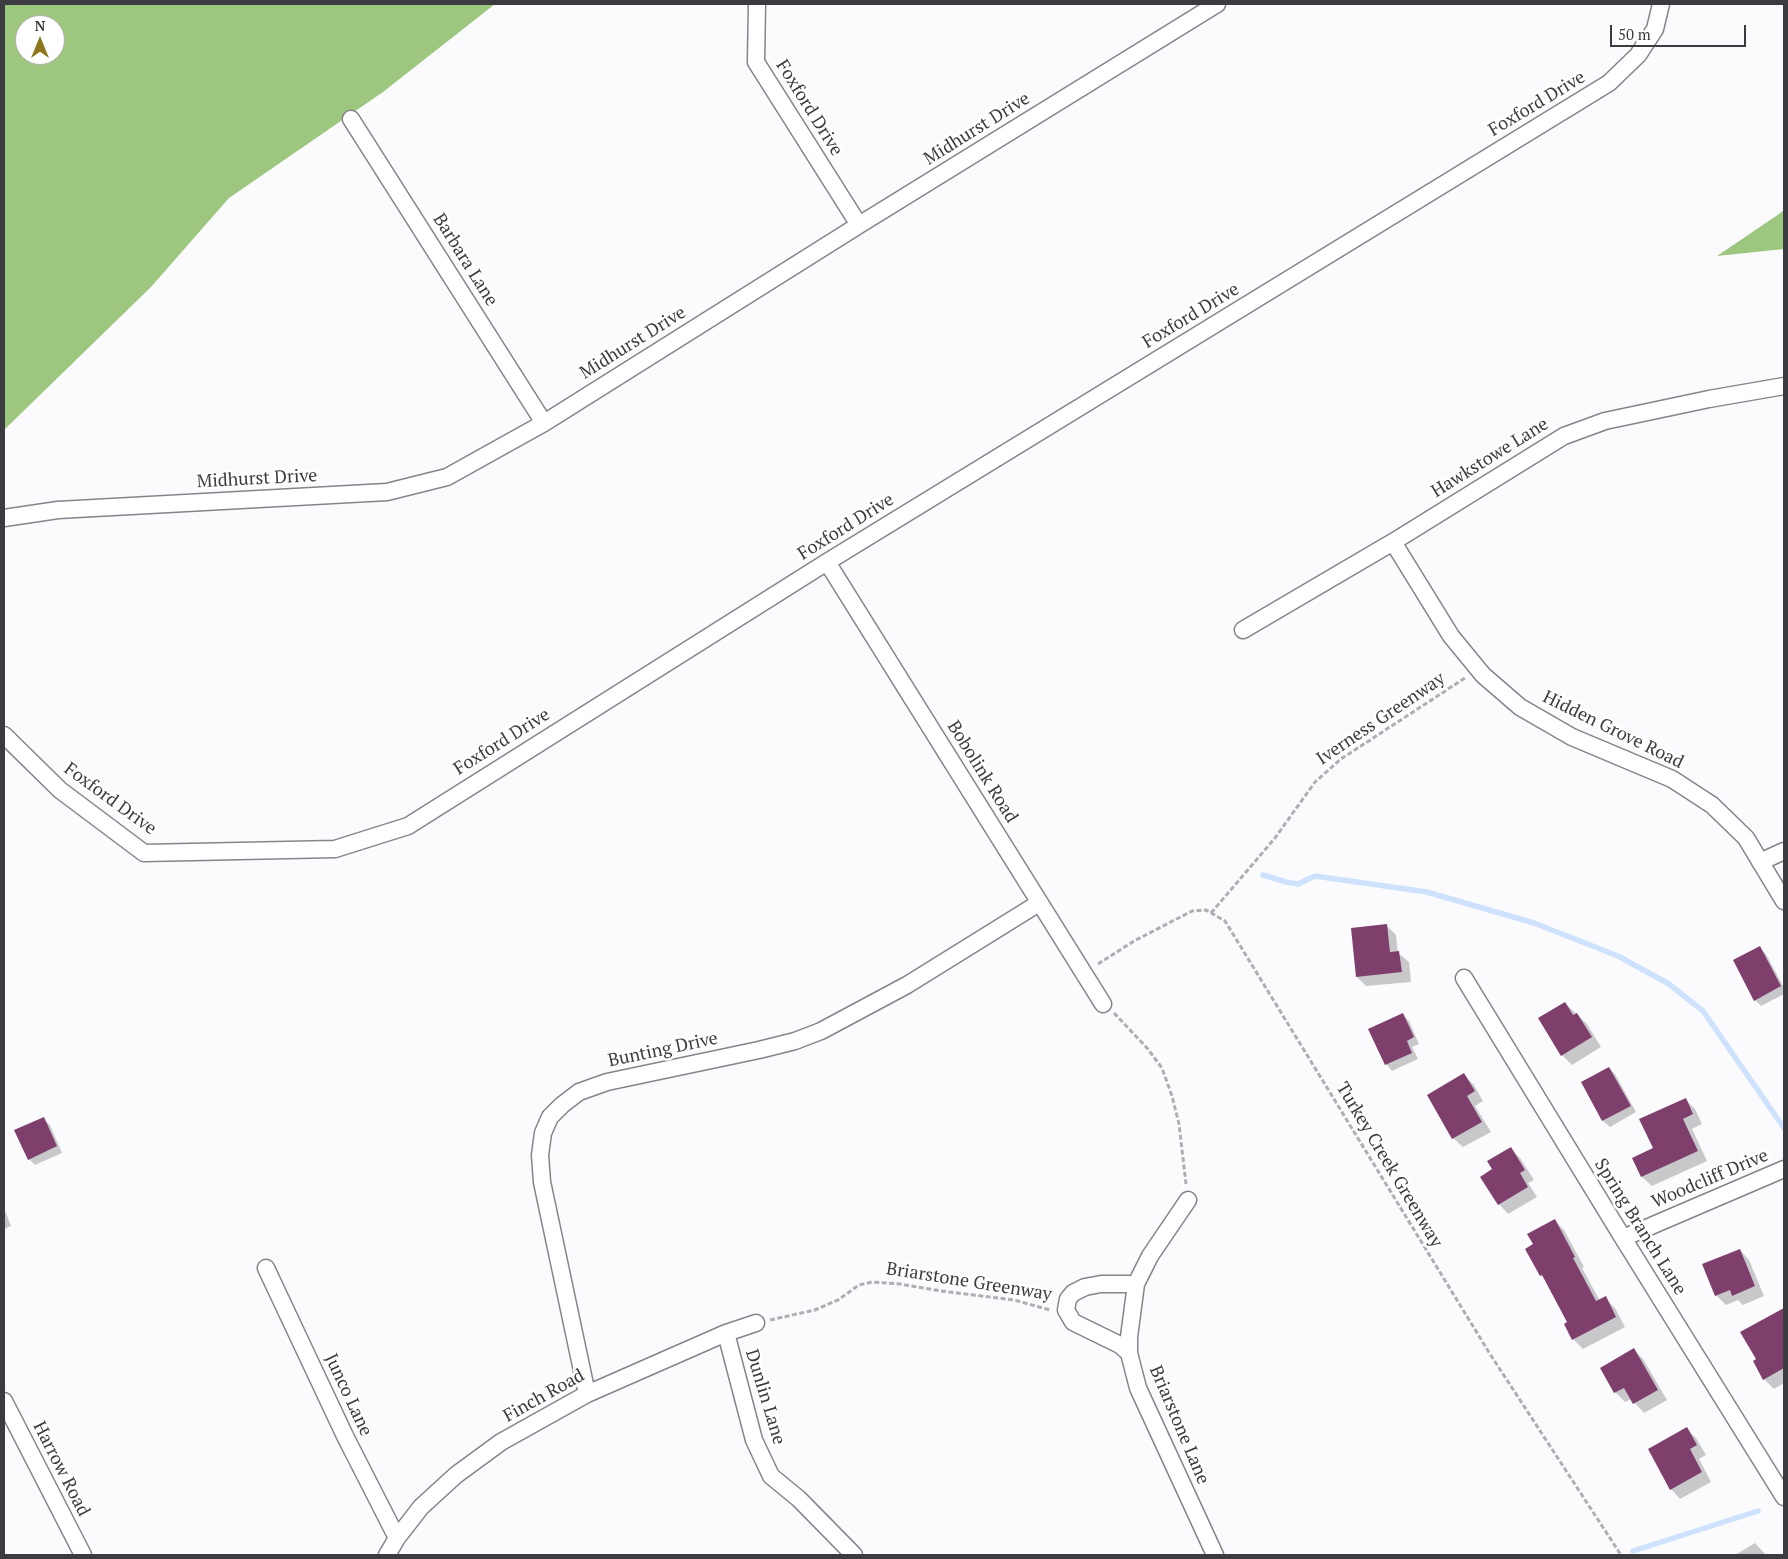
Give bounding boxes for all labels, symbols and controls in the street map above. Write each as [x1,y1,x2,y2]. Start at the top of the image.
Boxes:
north arrow [15,15,65,65]
scale bar [1613,15,1749,47]
text: N [35,16,45,35]
text: 50 m [1618,24,1651,44]
street label: Foxford Drive [771,56,847,160]
street label: Foxford Drive [1485,67,1589,141]
street label: Midhurst Drive [920,88,1034,170]
street label: Barbara Lane [428,210,502,310]
street label: Foxford Drive [1139,279,1243,353]
street label: Midhurst Drive [576,302,690,384]
street label: Hawkstowe Lane [1428,413,1552,503]
street label: Midhurst Drive [196,465,318,493]
street label: Foxford Drive [794,489,898,565]
street label: Iverness Greenway [1313,668,1449,770]
street label: Hidden Grove Road [1539,687,1687,773]
street label: Foxford Drive [450,704,554,780]
street label: Bobolink Road [942,717,1022,827]
street label: Foxford Drive [60,758,160,840]
street label: Bunting Drive [606,1028,720,1072]
street label: Turkey Creek Greenway [1331,1079,1447,1251]
street label: Woodcliff Drive [1649,1145,1771,1213]
street label: Spring Branch Lane [1589,1155,1691,1299]
street label: Briarstone Greenway [885,1258,1053,1306]
street label: Dunlin Lane [740,1347,790,1447]
street label: Junco Lane [320,1350,376,1440]
street label: Briarstone Lane [1144,1362,1214,1488]
street label: Finch Road [500,1365,588,1427]
street label: Harrow Road [28,1418,94,1520]

